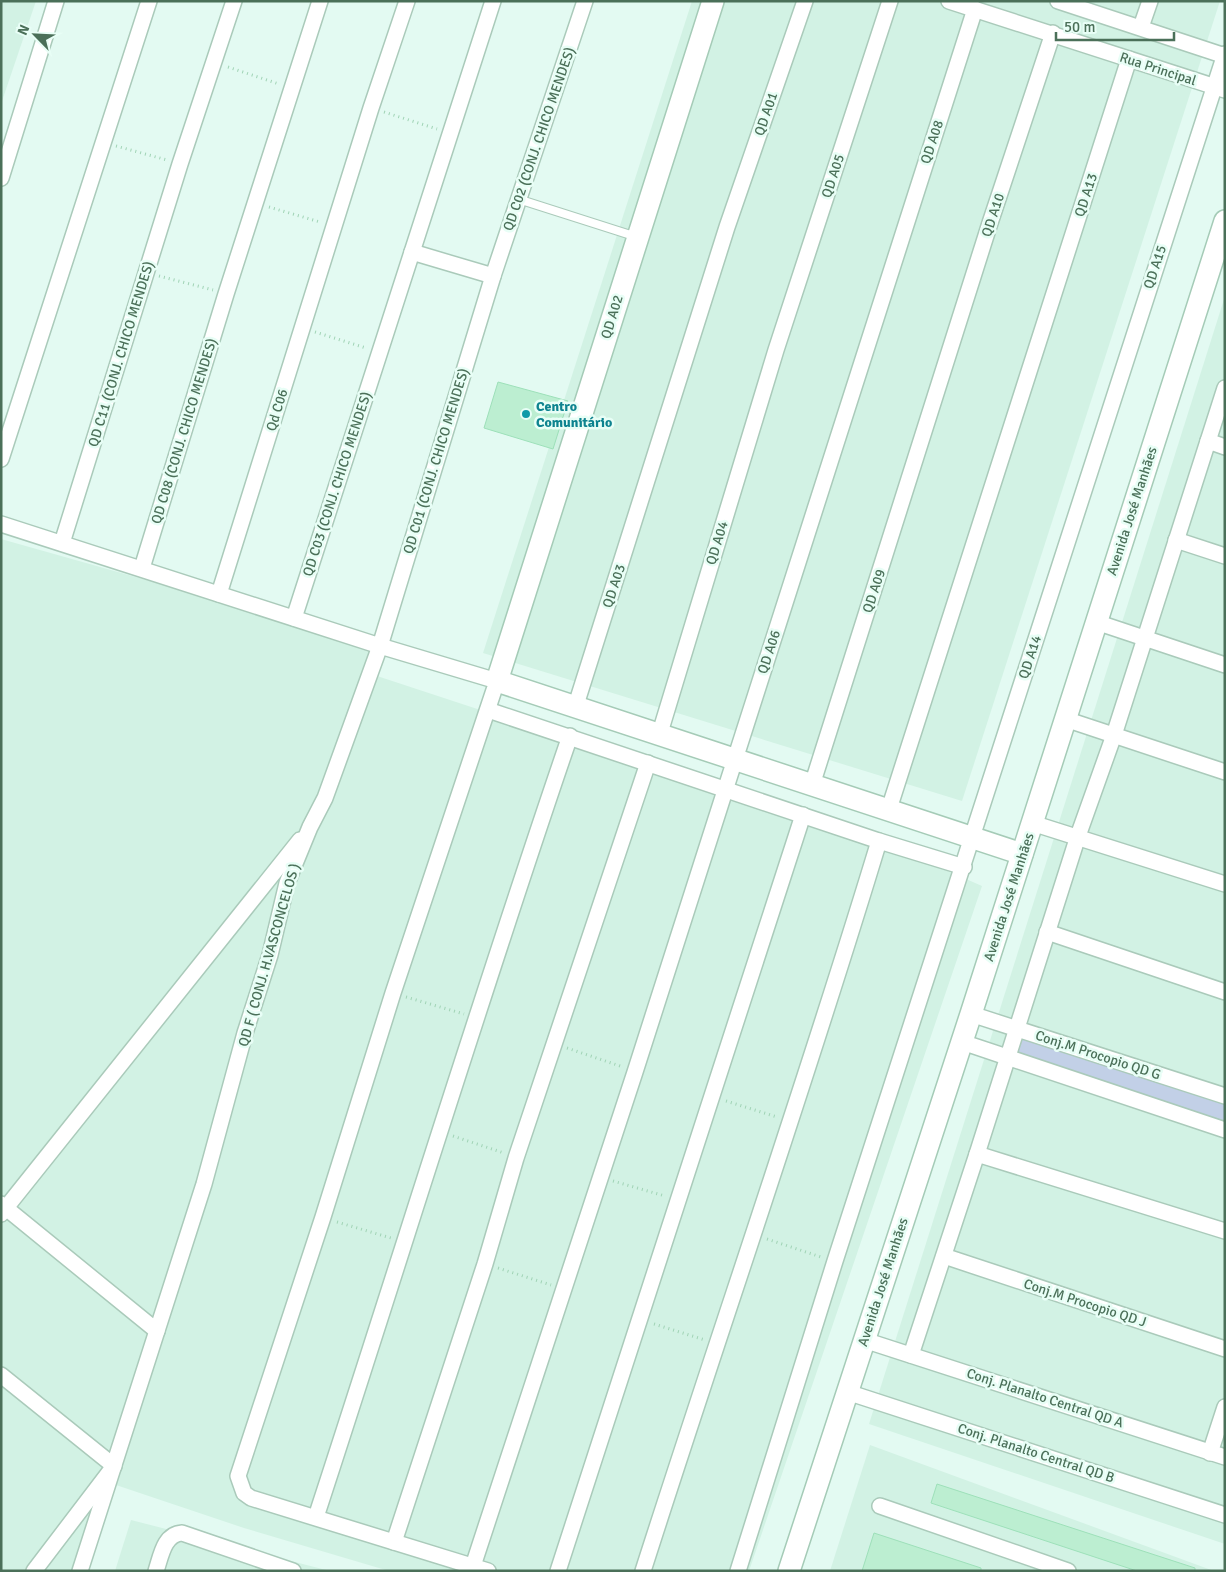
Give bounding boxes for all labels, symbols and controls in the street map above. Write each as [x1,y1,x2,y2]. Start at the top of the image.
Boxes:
north arrow [10,10,60,60]
scale bar [1056,10,1174,42]
text: 50 m [1064,18,1095,36]
text: N [14,22,33,38]
street label: QD C02 (CONJ. CHICO MENDES) [500,45,578,233]
street label: Rua Principal [1117,49,1199,89]
street label: QD A01 [751,90,781,138]
street label: QD A08 [917,118,947,166]
street label: QD A05 [818,152,848,200]
street label: QD A13 [1071,171,1101,219]
street label: QD A10 [978,191,1008,239]
street label: QD A15 [1140,243,1170,291]
street label: QD C11 (CONJ. CHICO MENDES) [85,259,157,449]
street label: QD A02 [597,293,627,341]
street label: QD C08 (CONJ. CHICO MENDES) [148,336,220,526]
street label: QD C01 (CONJ. CHICO MENDES) [400,366,472,556]
street label: Qd C06 [263,387,291,433]
street label: QD C03 (CONJ. CHICO MENDES) [299,390,375,578]
place label: Centro Comunitário [536,398,612,431]
marker: Centro Comunitário [520,408,532,420]
street label: Avenida José Manhães [1103,445,1161,577]
street label: QD A04 [702,519,732,567]
street label: QD A03 [599,562,629,610]
street label: QD A09 [859,567,889,615]
street label: QD A06 [754,628,784,676]
street label: QD A14 [1015,633,1045,681]
street label: Avenida José Manhães [980,831,1038,963]
street label: QD F ( CONJ. H.VASCONCELOS ) [235,861,303,1049]
street label: Conj.M Procopio QD G [1033,1027,1163,1083]
street label: Avenida José Manhães [854,1216,912,1348]
street label: Conj.M Procopio QD J [1021,1275,1149,1331]
street label: Conj. Planalto Central QD A [964,1365,1126,1432]
street label: Conj. Planalto Central QD B [955,1420,1117,1486]

